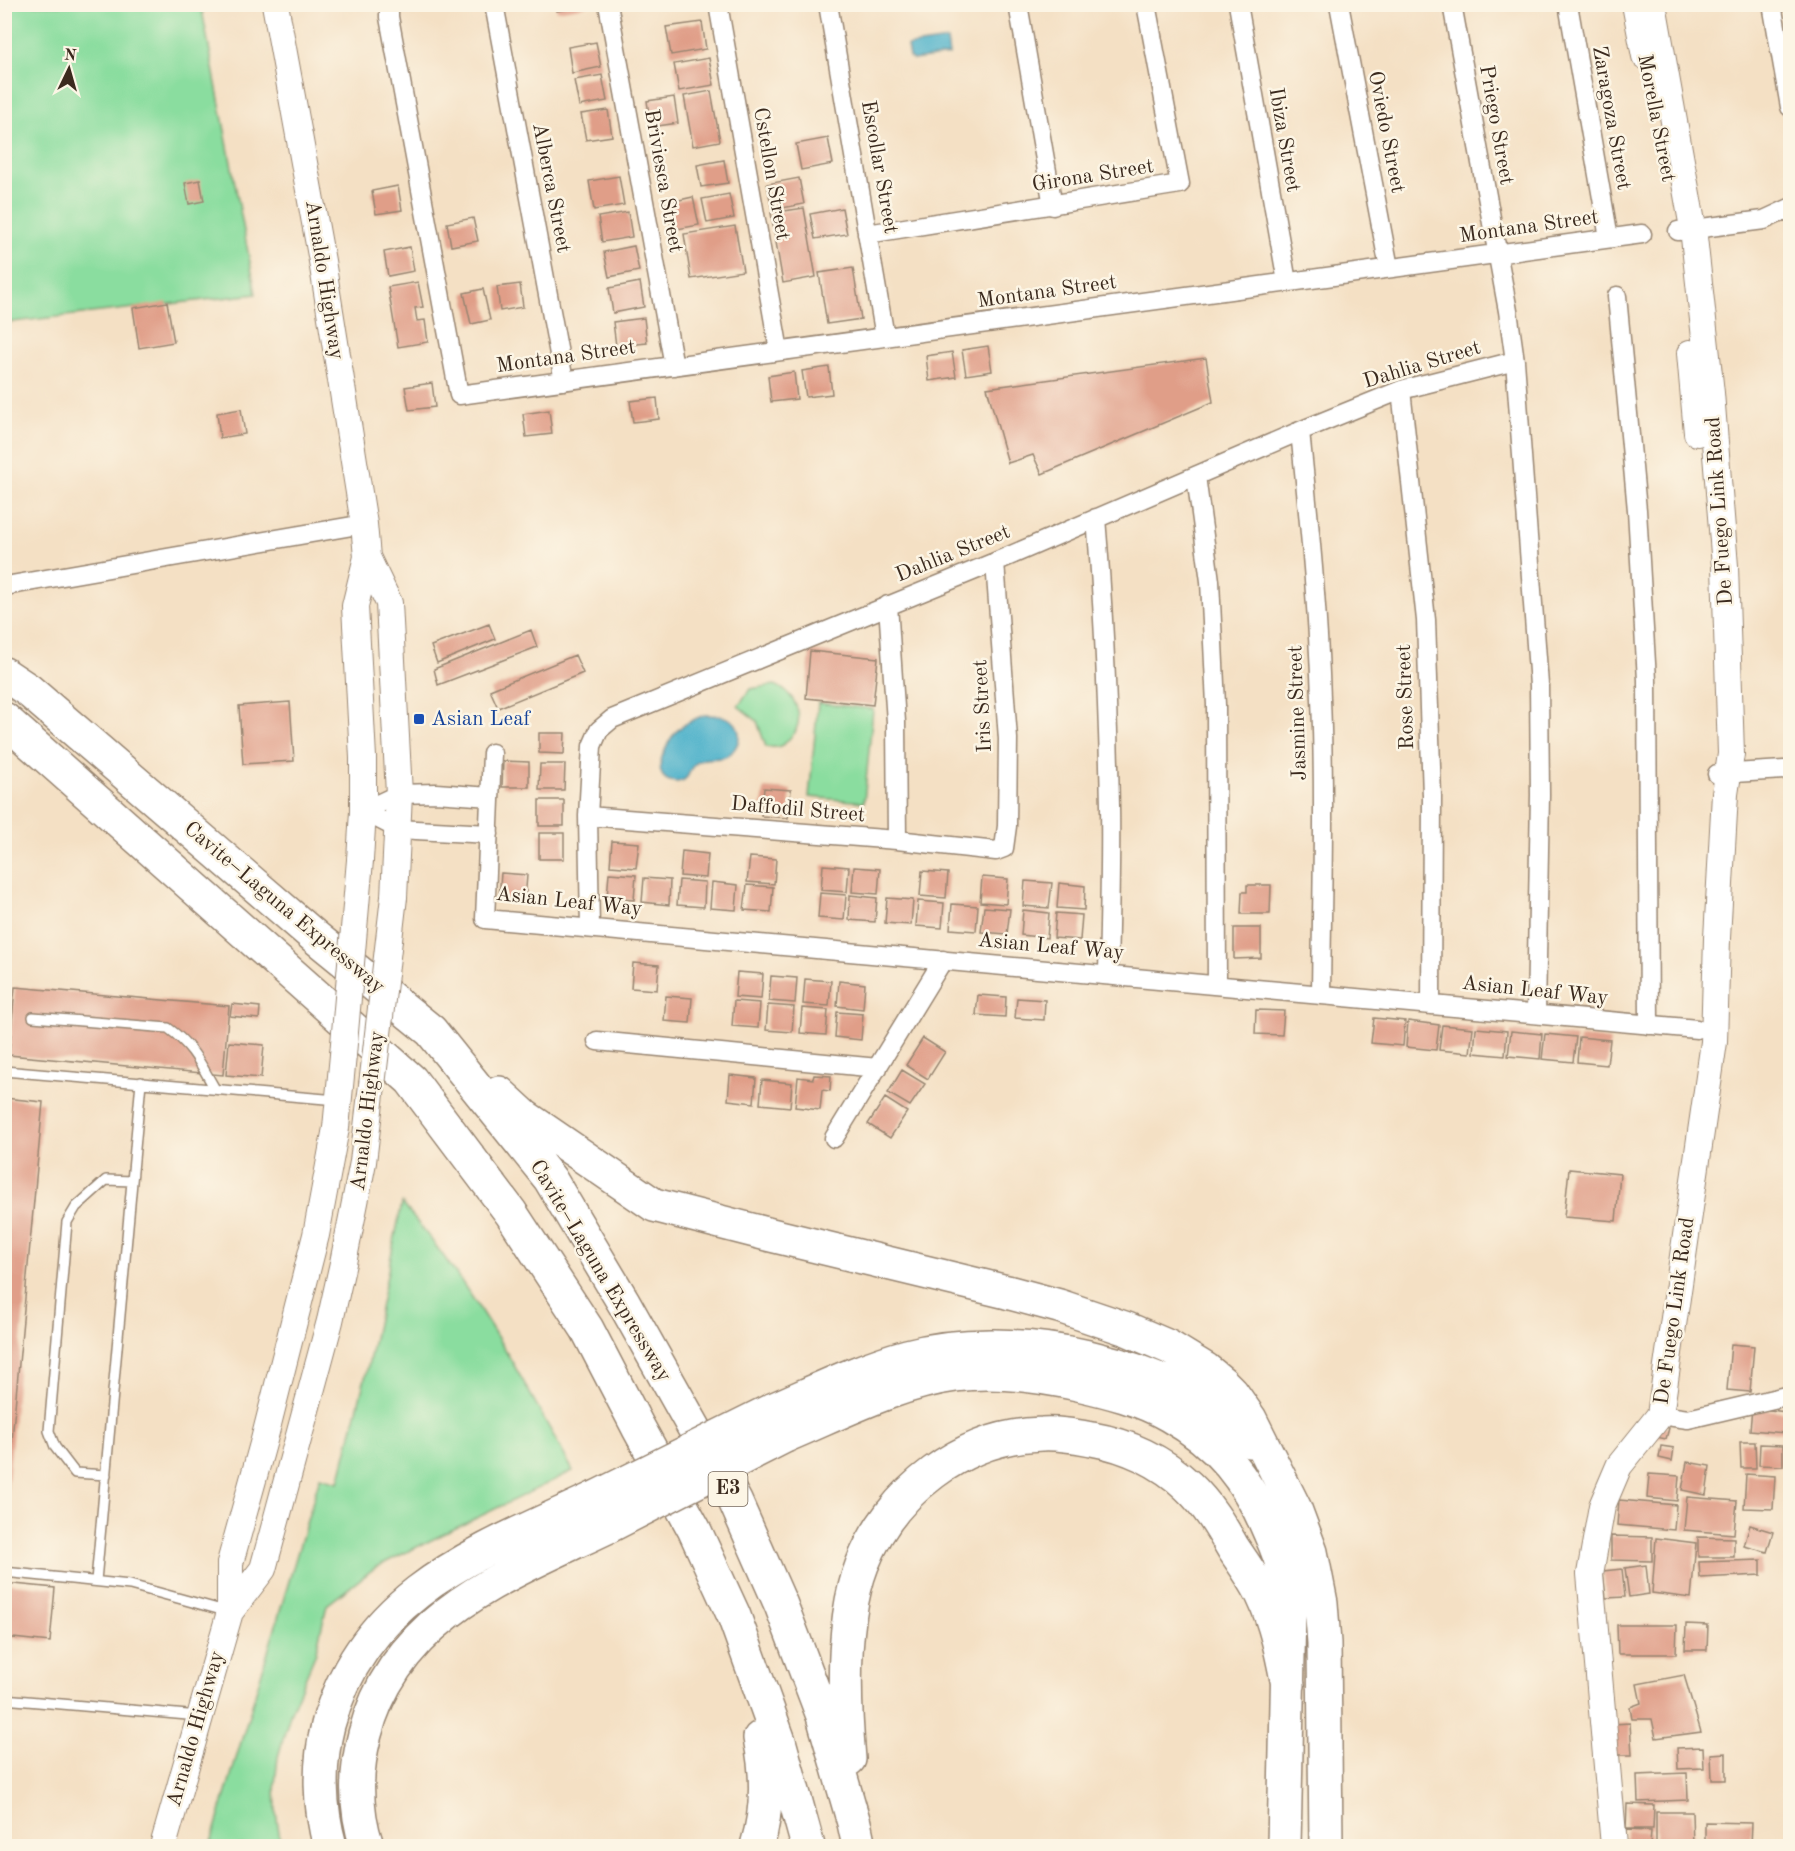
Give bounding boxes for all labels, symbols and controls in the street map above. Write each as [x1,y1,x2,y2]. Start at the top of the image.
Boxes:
north arrow [39,39,99,99]
street label: Zaragoza Street [1588,44,1634,192]
text: N [63,48,78,65]
street label: Morella Street [1633,52,1679,184]
street label: Priego Street [1475,63,1517,187]
street label: Oviedo Street [1364,69,1408,195]
street label: Ibiza Street [1264,86,1304,194]
street label: Escollar Street [857,99,901,235]
street label: Cstellon Street [749,106,793,242]
street label: Briviesca Street [640,108,686,254]
street label: Alberca Street [528,121,574,255]
street label: Girona Street [1031,156,1155,196]
street label: Arnaldo Highway [301,199,347,361]
street label: Montana Street [1458,207,1600,247]
street label: Montana Street [976,272,1118,312]
street label: Montana Street [495,337,637,377]
street label: Dahlia Street [1361,337,1483,393]
street label: De Fuego Link Road [1703,416,1737,606]
street label: Dahlia Street [893,522,1013,586]
street label: Rose Street [1394,644,1418,750]
street label: Jasmine Street [1285,645,1311,781]
street label: Iris Street [970,659,996,753]
place label: Asian Leaf [431,709,532,730]
marker: Asian Leaf [412,712,426,726]
street label: Daffodil Street [730,794,866,826]
street label: Cavite–Laguna Expressway [180,818,388,998]
street label: Asian Leaf Way [495,884,643,920]
street label: Asian Leaf Way [977,930,1125,964]
street label: Asian Leaf Way [1461,973,1609,1009]
street label: Arnaldo Highway [348,1030,388,1192]
street label: Cavite–Laguna Expressway [525,1156,675,1386]
street label: De Fuego Link Road [1651,1216,1699,1406]
road number: E3 [708,1472,748,1506]
street label: Arnaldo Highway [164,1649,228,1809]

